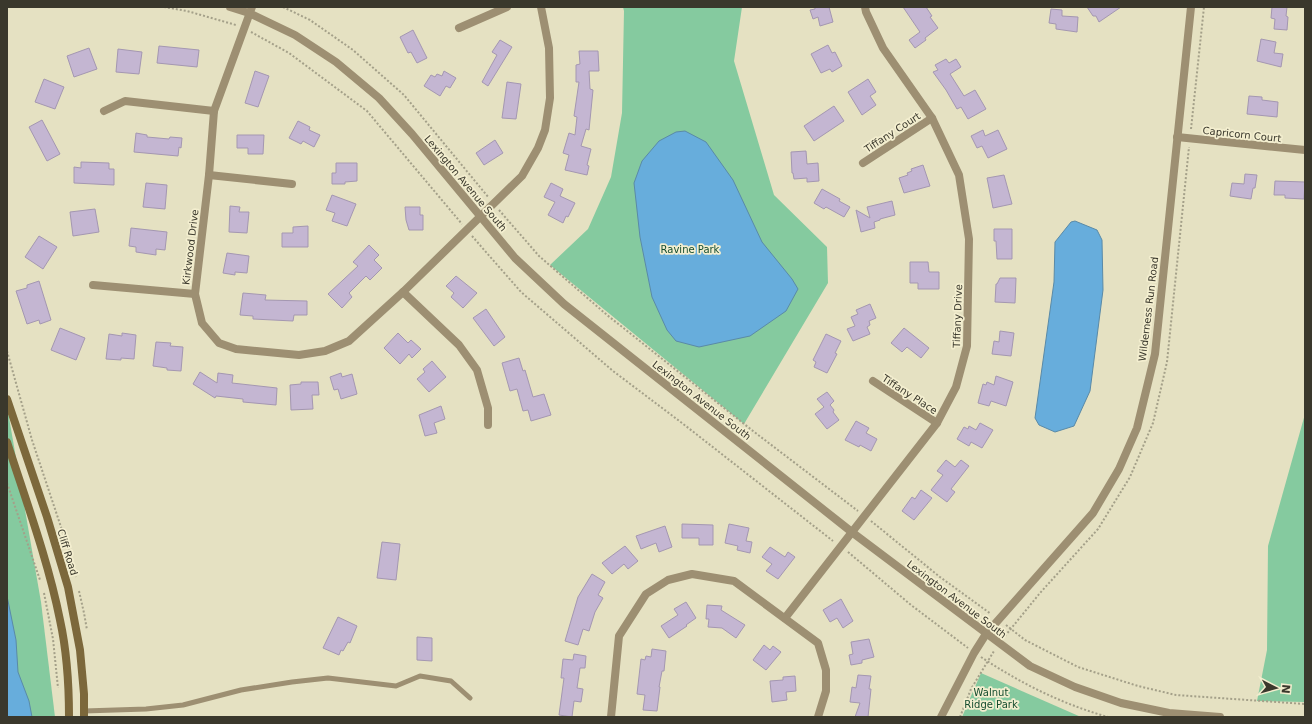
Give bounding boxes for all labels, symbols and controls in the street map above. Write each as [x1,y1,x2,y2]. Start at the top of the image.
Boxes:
street label: Tiffany Court [861,110,922,155]
street label: Capricorn Court [1202,125,1282,144]
street label: Lexington Avenue South [422,133,509,233]
street label: Kirkwood Drive [180,209,201,285]
park label: Ravine Park [661,244,720,255]
street label: Wilderness Run Road [1137,256,1160,362]
street label: Tiffany Drive [951,284,964,349]
street label: Lexington Avenue South [650,359,753,442]
street label: Tiffany Place [879,372,939,416]
street label: Cliff Road [55,528,80,577]
street label: Lexington Avenue South [905,558,1009,640]
north arrow [1256,668,1296,708]
text: N [1279,684,1292,694]
park label: Walnut Ridge Park [964,687,1018,710]

